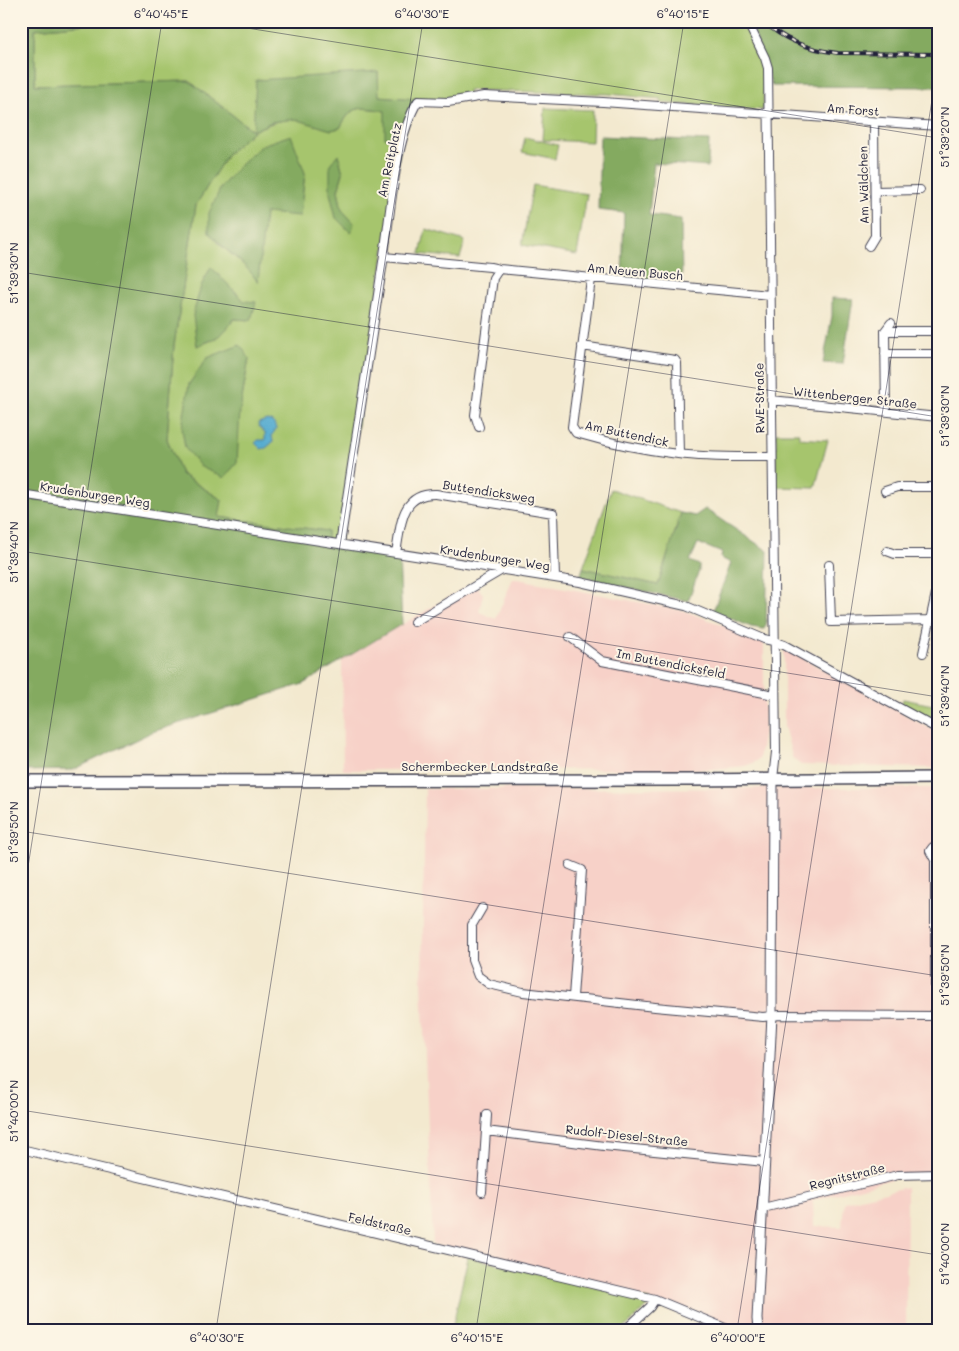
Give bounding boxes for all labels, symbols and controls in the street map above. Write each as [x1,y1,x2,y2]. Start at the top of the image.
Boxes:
text: 6°40'45"E [134,5,188,21]
text: 6°40'30"E [395,5,449,21]
text: 6°40'15"E [657,5,709,21]
street label: Am Forst [826,99,880,119]
text: 51°39'20"N [936,107,952,167]
street label: Am Reitplatz [373,121,405,199]
street label: Am Wäldchen [854,146,872,224]
text: 51°39'30"N [5,242,21,304]
street label: Am Neuen Busch [586,259,684,283]
street label: RWE-Straße [750,362,768,434]
street label: Wittenberger Straße [792,383,918,411]
text: 51°39'30"N [936,385,952,447]
street label: Am Buttendick [584,416,670,450]
street label: Buttendicksweg [442,476,536,506]
street label: Krudenburger Weg [39,477,151,511]
text: 51°39'40"N [5,521,21,583]
street label: Krudenburger Weg [439,540,551,574]
street label: Im Buttendicksfeld [615,645,727,681]
text: 51°39'40"N [936,665,952,727]
street label: Schermbecker Landstraße [401,758,559,774]
text: 51°39'50"N [5,801,21,863]
text: 51°39'50"N [936,944,952,1006]
text: 51°40'00"N [5,1080,21,1142]
street label: Rudolf-Diesel-Straße [565,1121,689,1149]
street label: Regnitstraße [808,1159,886,1193]
street label: Feldstraße [347,1208,413,1238]
text: 51°40'00"N [936,1223,952,1285]
text: 6°40'30"E [190,1329,244,1345]
text: 6°40'15"E [451,1329,503,1345]
text: 6°40'00"E [711,1329,766,1345]

